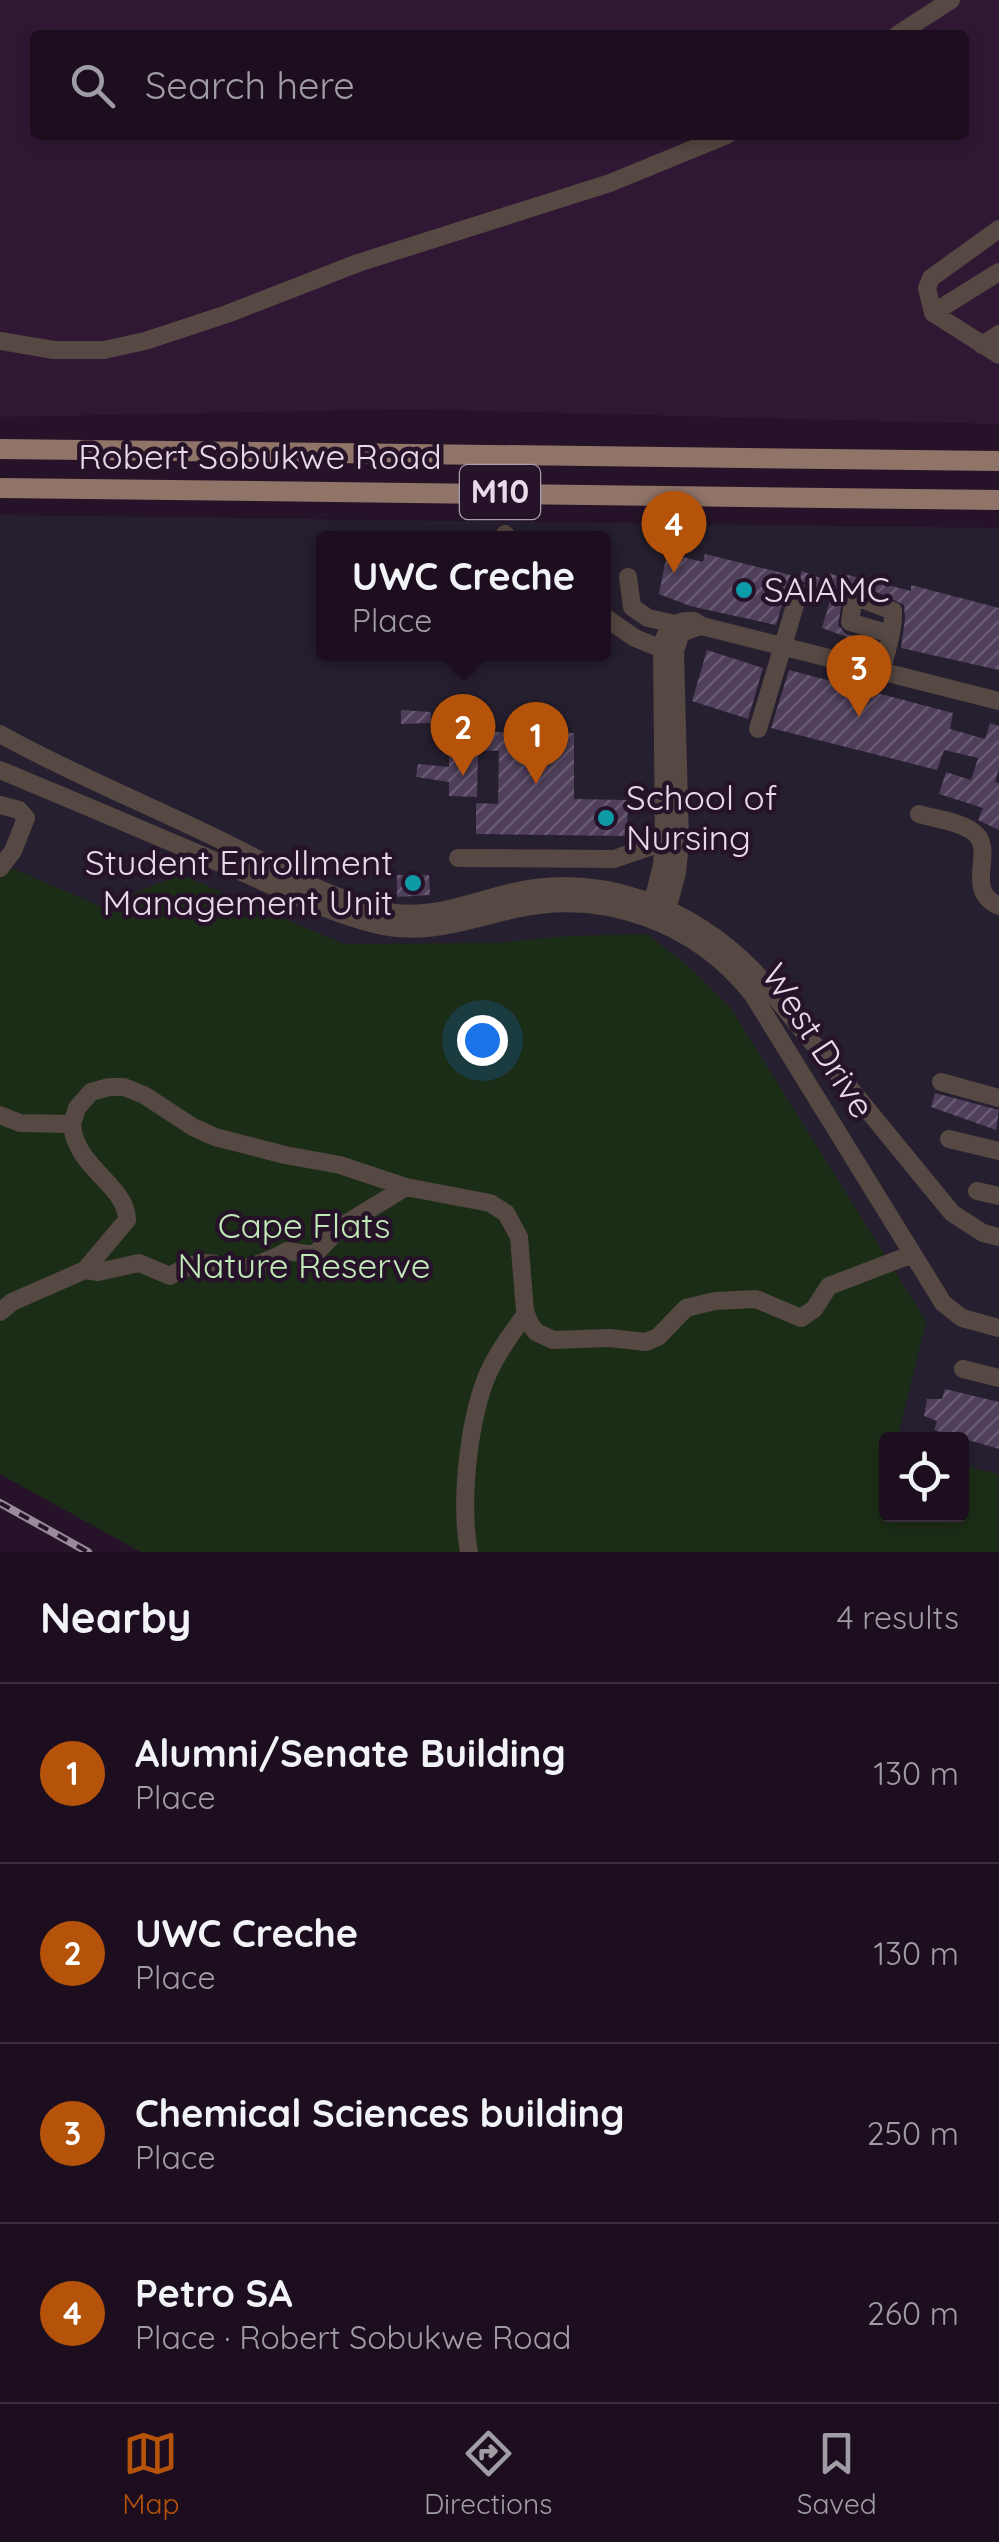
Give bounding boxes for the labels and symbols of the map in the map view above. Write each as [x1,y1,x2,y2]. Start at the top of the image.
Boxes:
street label: Robert Sobukwe Road [78,434,442,478]
road number: M10 [460,465,540,519]
pin: 4 [642,490,706,573]
place label: SAIAMC [764,567,890,611]
marker: SAIAMC [733,579,755,601]
pin: 3 [826,634,892,717]
pin: 2 [430,694,496,776]
pin: 1 [504,702,568,784]
place label: School of Nursing [626,775,777,859]
marker: School of Nursing [595,807,617,829]
place label: Student Enrollment Management Unit [85,840,393,924]
marker: Student Enrollment Management Unit [402,872,424,894]
street label: West Drive [753,955,885,1126]
your location [457,1015,508,1066]
park label: Cape Flats Nature Reserve [177,1203,431,1287]

